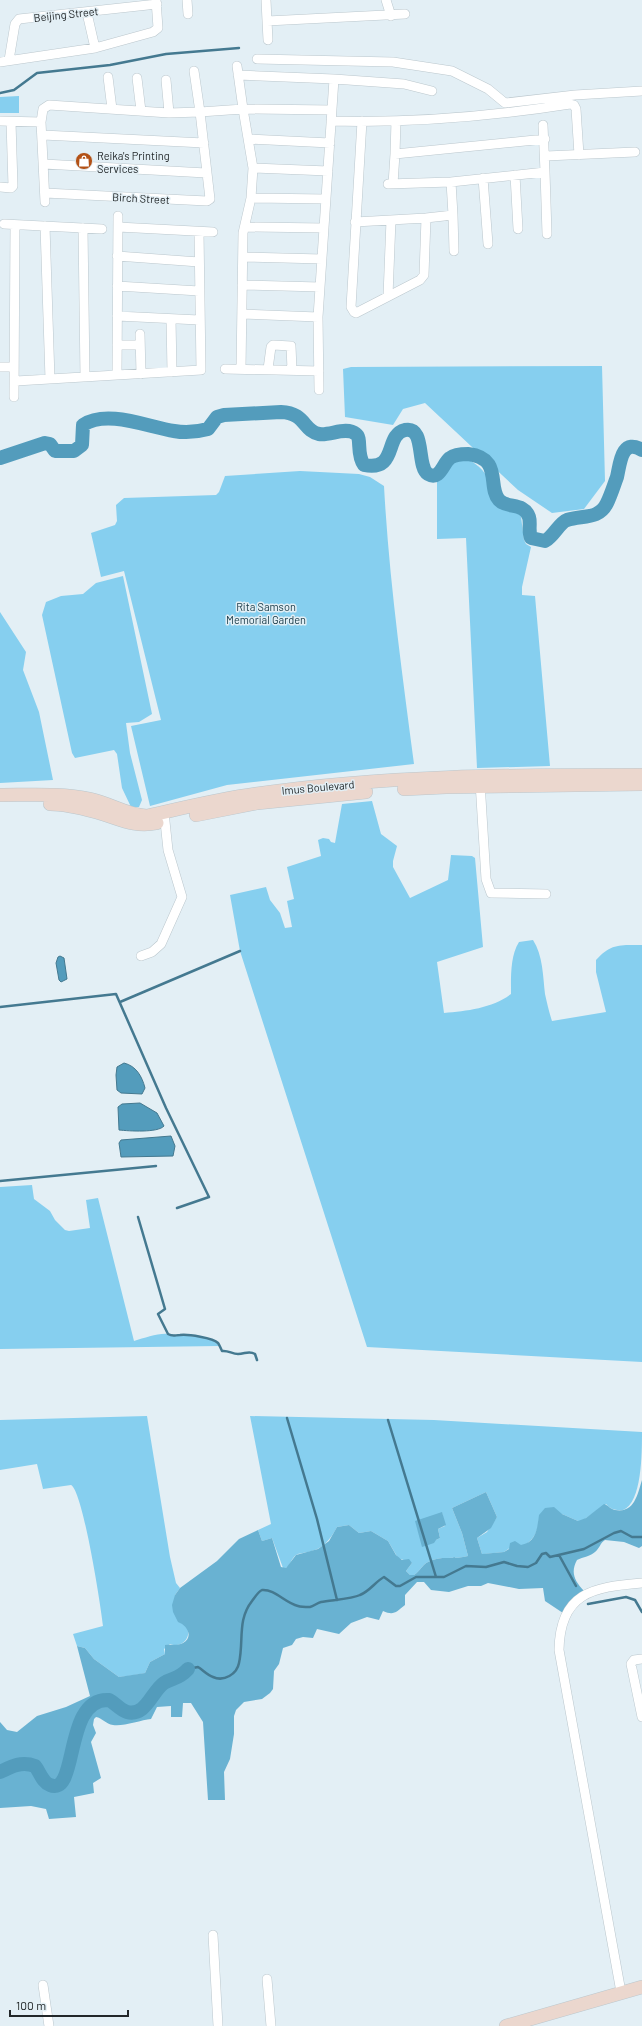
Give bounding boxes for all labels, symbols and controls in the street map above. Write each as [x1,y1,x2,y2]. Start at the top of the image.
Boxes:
street label: Beijing Street [33,4,99,24]
place label: Reika's Printing Services [97,149,170,175]
shop icon: Reika's Printing Services [74,151,94,171]
street label: Birch Street [112,190,170,206]
park label: Rita Samson Memorial Garden [226,600,306,626]
street label: Imus Boulevard [281,777,355,797]
scale bar [10,1992,128,2018]
text: 100 m [16,1998,46,2012]

